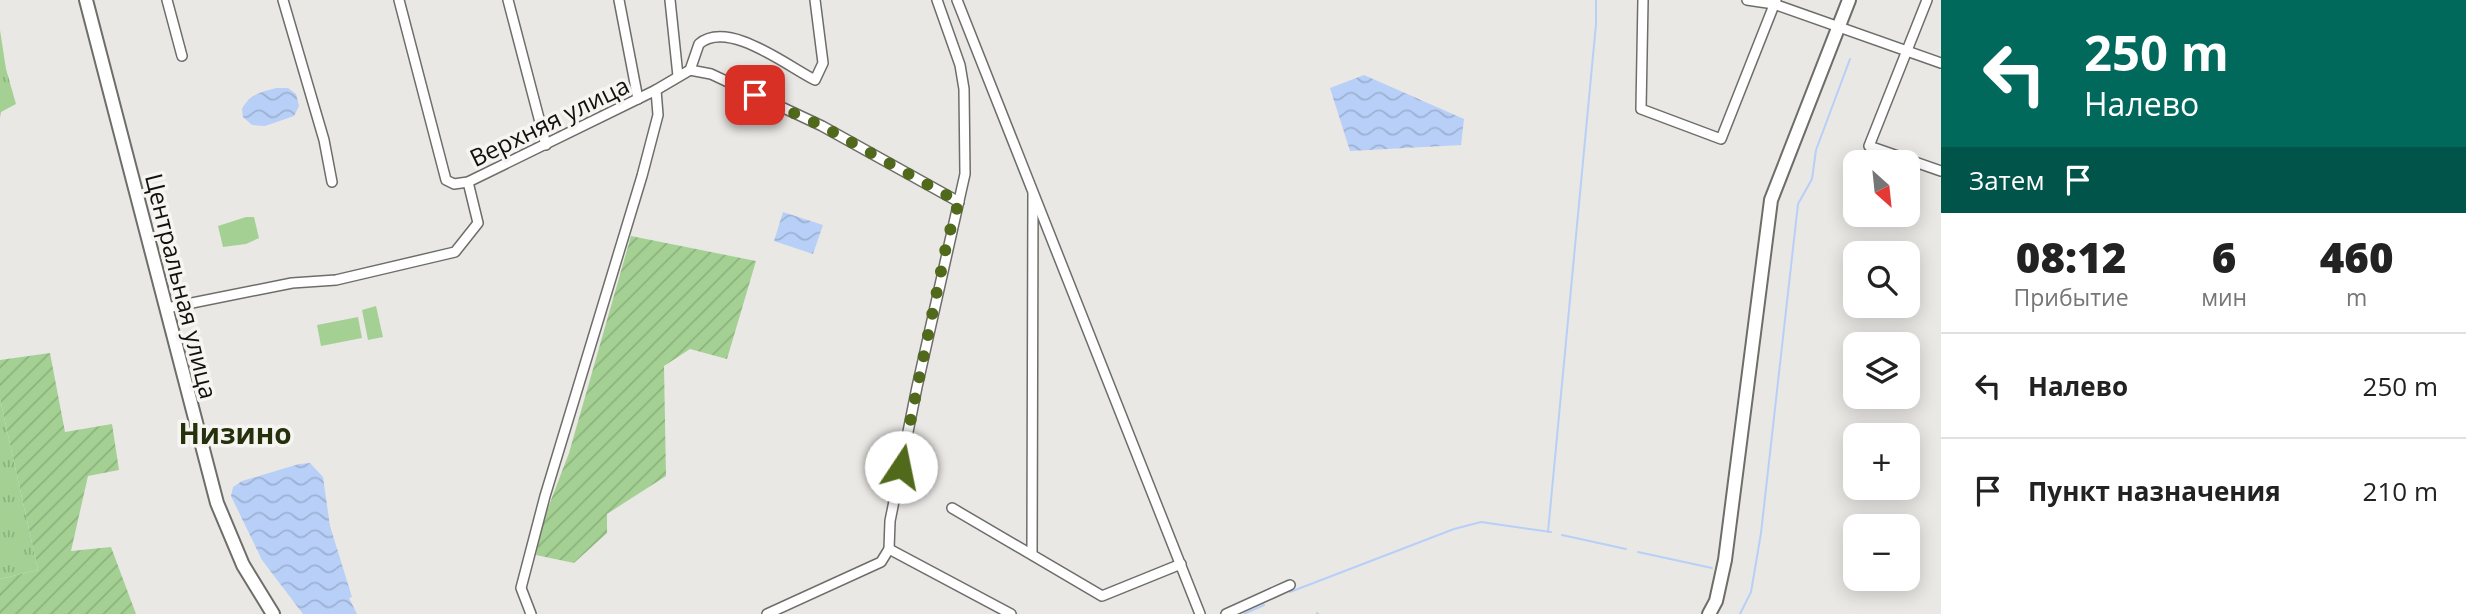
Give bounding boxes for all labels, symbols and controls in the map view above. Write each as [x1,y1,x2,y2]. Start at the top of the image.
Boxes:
text: 250 m [2084,19,2229,85]
icon: left [1969,28,2060,119]
pin [725,65,785,125]
street label: Верхняя улица [464,68,634,174]
icon: arrive [736,76,774,114]
text: Налево [2084,82,2199,125]
north arrow [1843,150,1920,228]
map controls [1843,150,1920,591]
icon: arrive [2059,161,2097,199]
text: Затем [1969,162,2045,198]
street label: Центральная улица [138,170,226,402]
text: 08:12 [2016,228,2126,285]
text: 6 [2212,228,2236,285]
text: 460 [2320,228,2393,285]
button: search [1843,241,1920,318]
text: Прибытие [2013,281,2129,313]
text: мин [2201,281,2247,313]
text: m [2346,281,2367,313]
button: layers [1843,332,1920,409]
icon: left [1969,367,2007,405]
text: Налево [2028,368,2128,404]
text: 250 m [2363,368,2438,404]
district label: Низино [178,414,292,452]
button: + [1843,423,1920,500]
position arrow [864,430,938,504]
icon: arrive [1969,472,2007,510]
text: Пункт назначения [2028,473,2281,509]
text: 210 m [2363,473,2438,509]
button: − [1843,514,1920,591]

